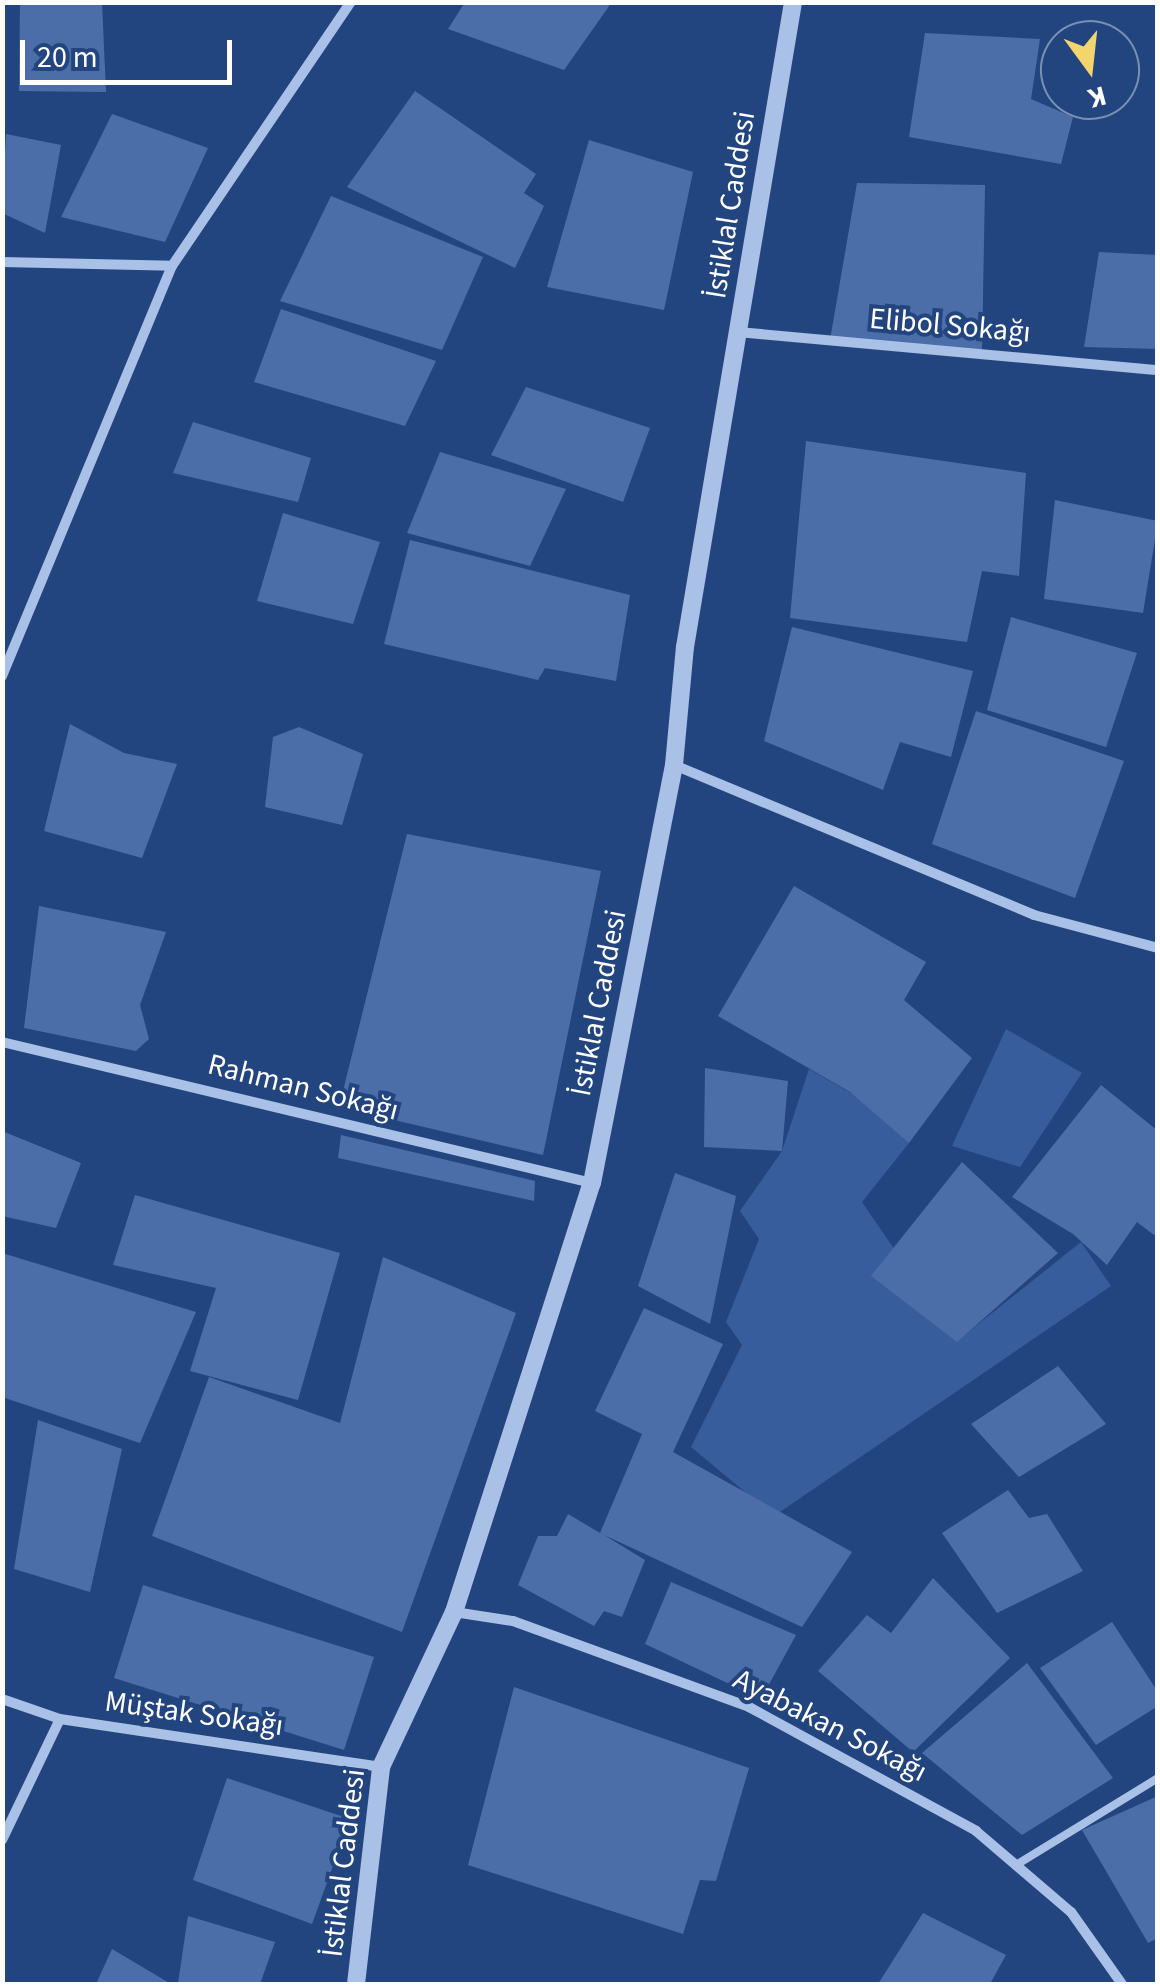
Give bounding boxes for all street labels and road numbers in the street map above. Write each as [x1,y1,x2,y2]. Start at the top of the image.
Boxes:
street label: İstiklal Caddesi [698,109,764,301]
street label: Elibol Sokağı [868,301,1032,351]
street label: İstiklal Caddesi [563,907,635,1099]
street label: Rahman Sokağı [204,1047,402,1129]
street label: Ayabakan Sokağı [727,1662,933,1790]
street label: Müştak Sokağı [102,1684,286,1744]
street label: İstiklal Caddesi [315,1767,373,1959]

